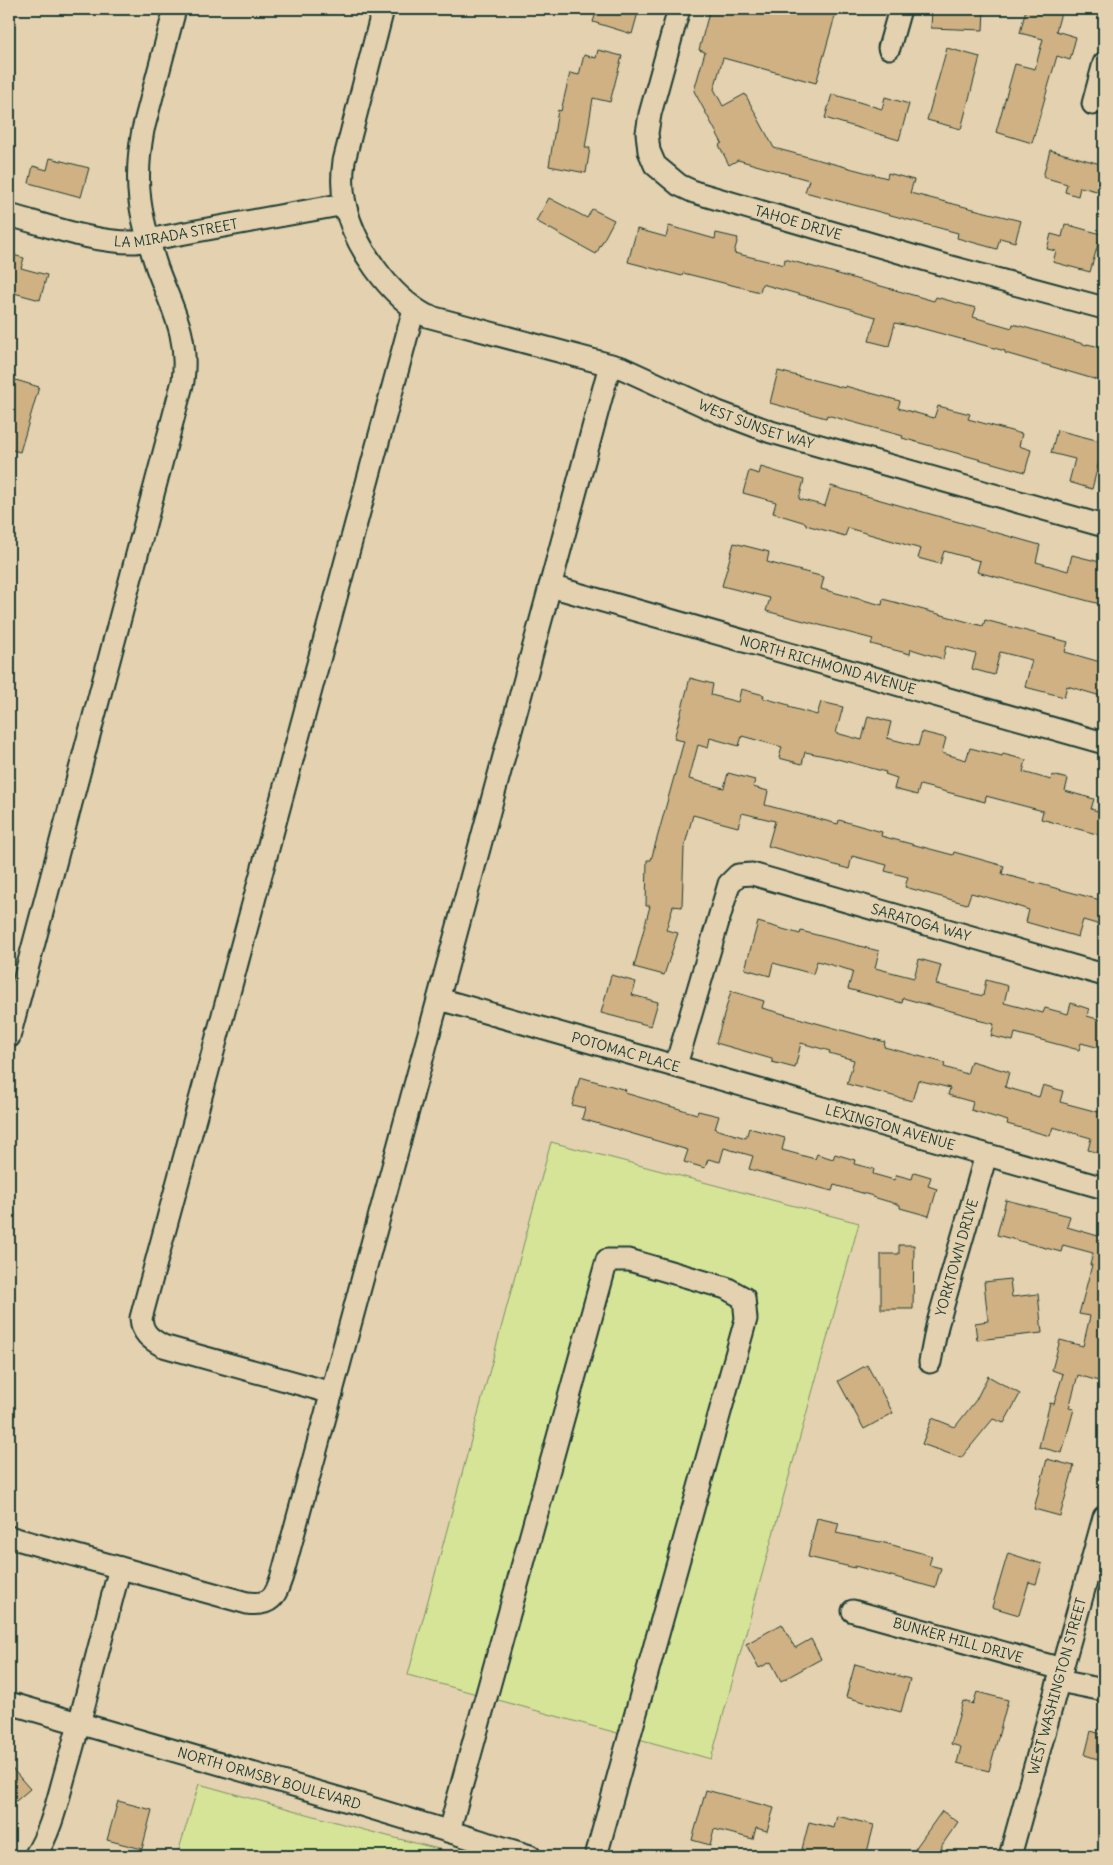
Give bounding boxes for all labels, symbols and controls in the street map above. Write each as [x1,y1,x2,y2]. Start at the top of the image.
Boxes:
street label: TAHOE DRIVE [753,201,844,244]
street label: LA MIRADA STREET [113,215,239,251]
street label: WEST SUNSET WAY [695,395,816,453]
street label: NORTH RICHMOND AVENUE [738,631,918,698]
street label: SARATOGA WAY [869,900,973,945]
street label: POTOMAC PLACE [569,1028,682,1076]
street label: LEXINGTON AVENUE [823,1100,957,1154]
street label: YORKTOWN DRIVE [931,1197,982,1318]
street label: WEST WASHINGTON STREET [1024,1596,1090,1777]
street label: BUNKER HILL DRIVE [891,1614,1025,1667]
street label: NORTH ORMSBY BOULEVARD [175,1743,363,1814]

